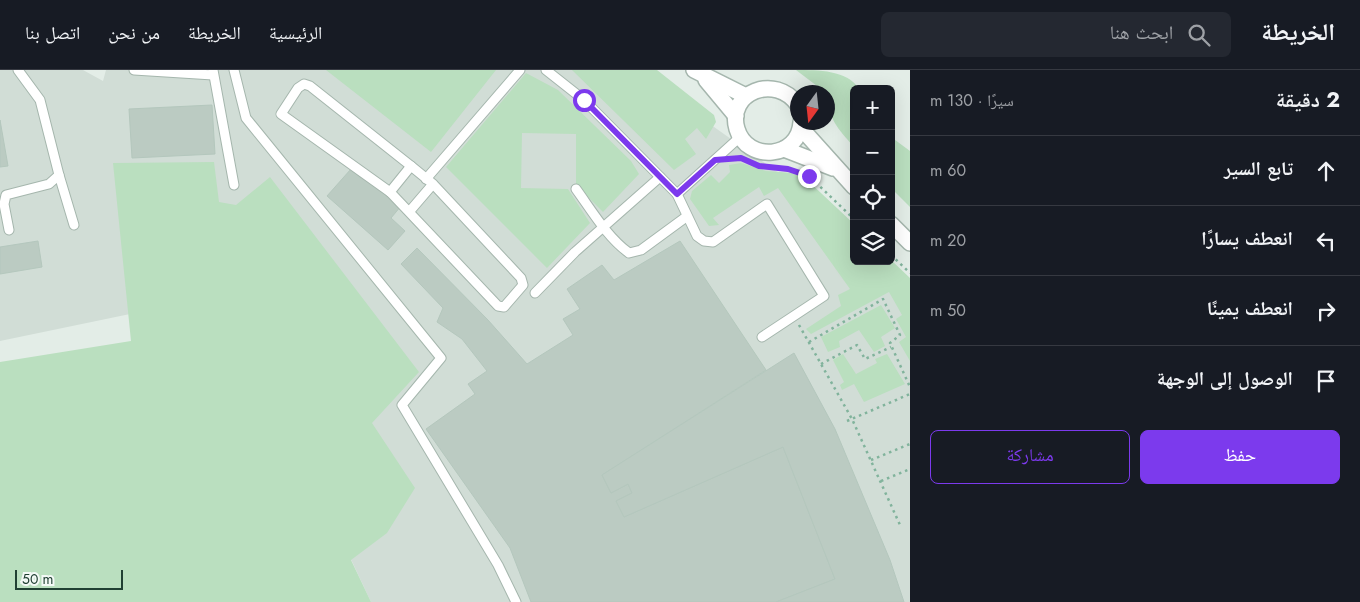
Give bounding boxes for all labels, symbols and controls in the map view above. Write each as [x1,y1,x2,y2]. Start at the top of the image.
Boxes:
search box [881,12,1231,57]
text: الخريطة [1261,14,1335,49]
text: ابحث هنا [1110,19,1173,46]
text: اتصل بنا [25,20,80,46]
text: من نحن [108,20,160,46]
text: الخريطة [188,20,241,46]
text: الرئيسية [269,20,322,46]
icon: search [1185,21,1213,49]
north arrow [790,85,835,130]
map controls [850,85,895,265]
button: + [850,85,895,130]
text: 2 دقيقة [1276,85,1340,115]
route start [573,89,596,112]
text: سيرًا · 130 m [930,89,1014,112]
button: − [850,130,895,175]
text: تابع السير [1224,155,1293,182]
icon: ahead [1312,157,1340,185]
text: 60 m [930,159,966,182]
route end [798,165,821,188]
button: locate [850,175,895,220]
button: layers [850,220,895,265]
text: انعطف يسارًا [1201,225,1293,252]
icon: left [1312,227,1340,255]
text: 20 m [930,229,966,252]
text: انعطف يمينًا [1207,295,1293,322]
icon: right [1312,297,1340,325]
text: 50 m [930,299,966,322]
text: الوصول إلى الوجهة [1157,365,1293,392]
icon: arrive [1312,367,1340,395]
button: مشاركة [930,430,1130,484]
button: حفظ [1140,430,1340,484]
scale bar [15,567,122,590]
text: 50 m [22,569,53,589]

